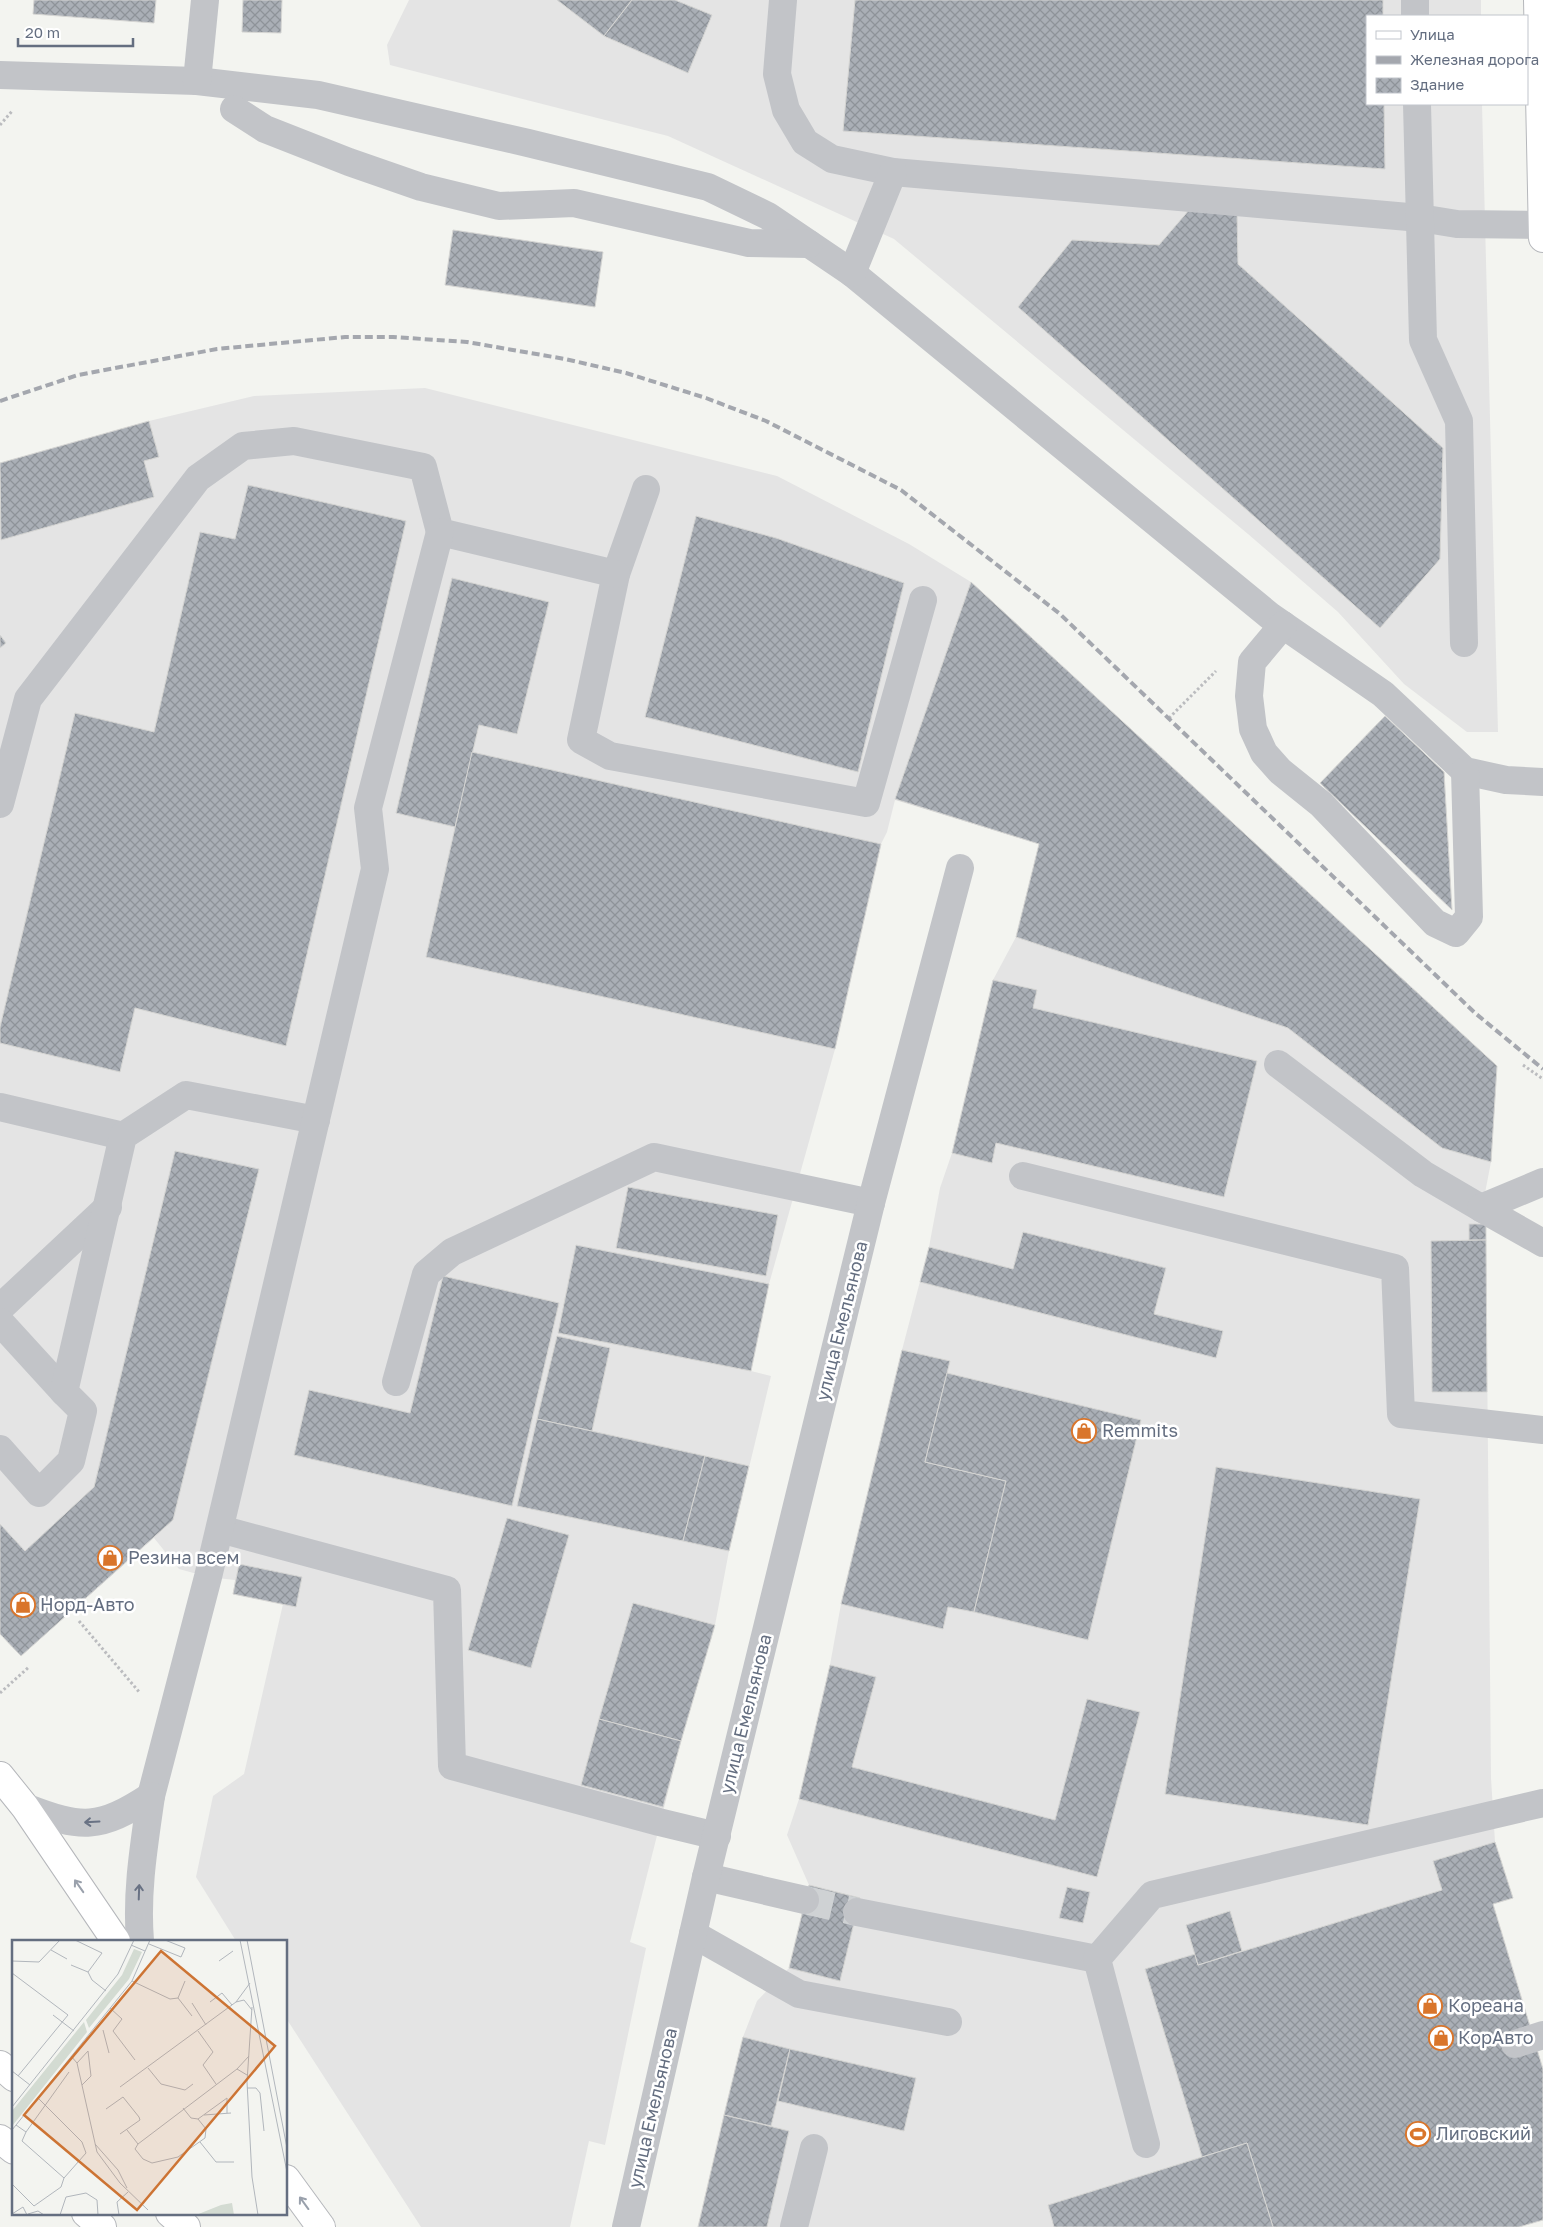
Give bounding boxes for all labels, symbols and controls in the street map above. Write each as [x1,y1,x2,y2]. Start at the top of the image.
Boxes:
scale bar [18,15,132,47]
legend [1366,15,1528,105]
text: 20 m [25,23,60,41]
text: Улица [1410,25,1455,43]
text: Железная дорога [1410,50,1539,68]
text: Здание [1410,75,1464,93]
street label: улица Емельянова [811,1239,872,1403]
shop icon: Remmits [1071,1418,1097,1444]
place label: Remmits [1102,1419,1178,1441]
shop icon: Резина всем [97,1545,123,1571]
place label: Резина всем [128,1546,240,1568]
shop icon: Норд-Авто [10,1592,36,1618]
place label: Норд-Авто [40,1593,135,1615]
street label: улица Емельянова [715,1632,776,1796]
one-way arrow [84,1818,100,1827]
one-way arrow [74,1879,84,1893]
one-way arrow [134,1884,143,1900]
inset map [12,1940,288,2214]
shop icon: Кореана [1417,1993,1443,2019]
place label: Кореана [1448,1994,1524,2016]
street label: улица Емельянова [623,2025,681,2190]
shop icon: КорАвто [1428,2025,1454,2051]
place label: КорАвто [1458,2026,1534,2048]
sports icon: Лиговский [1405,2121,1431,2147]
place label: Лиговский [1436,2122,1531,2144]
one-way arrow [299,2196,309,2210]

